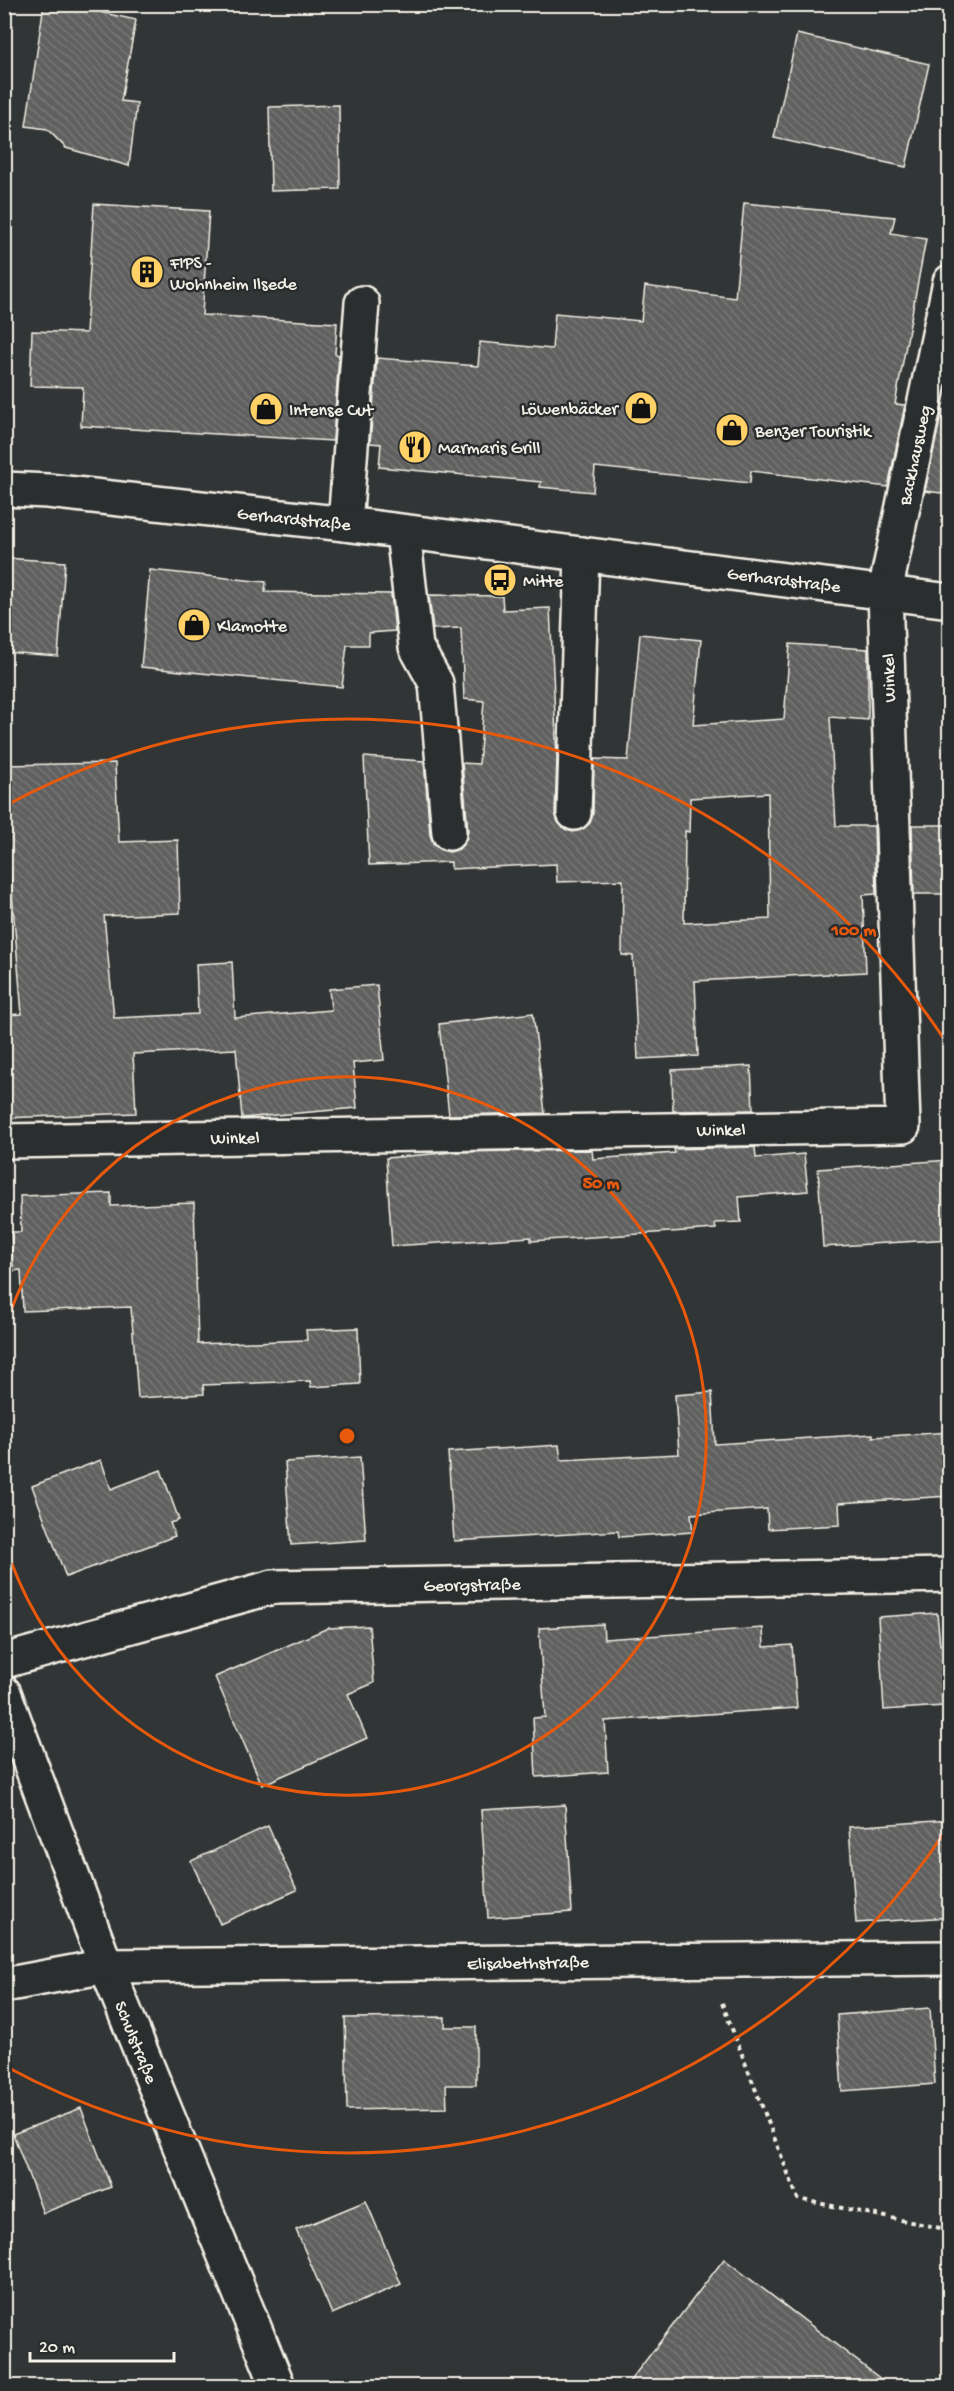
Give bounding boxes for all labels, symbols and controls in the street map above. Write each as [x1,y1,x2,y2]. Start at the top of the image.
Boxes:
building icon: FIPS - Wohnheim Ilsede [129,254,165,290]
place label: FIPS - Wohnheim Ilsede [169,254,298,296]
shop icon: Löwenbäcker [623,390,659,426]
shop icon: Intense Cut [248,391,284,427]
place label: Löwenbäcker [521,400,620,421]
place label: Intense Cut [289,401,374,422]
street label: Backhausweg [895,404,937,508]
shop icon: Benzer Touristik [714,412,750,448]
place label: Benzer Touristik [754,422,873,443]
restaurant icon: Marmaris Grill [397,429,433,465]
place label: Marmaris Grill [438,439,540,460]
street label: Gerhardstraße [236,504,352,537]
bus stop icon: Mitte [482,562,518,598]
street label: Gerhardstraße [726,564,842,599]
place label: Mitte [523,572,564,593]
shop icon: Klamotte [176,607,212,643]
place label: Klamotte [217,617,288,638]
street label: Winkel [879,653,902,703]
text: 100 m [831,921,877,942]
street label: Winkel [696,1121,746,1142]
street label: Winkel [210,1129,260,1150]
text: 50 m [583,1174,620,1195]
centre of rings [337,1426,357,1446]
street label: Georgstraße [423,1575,522,1598]
street label: Elisabethstraße [467,1953,590,1976]
street label: Schulstraße [109,1999,161,2088]
scale bar [30,2325,174,2363]
text: 20 m [39,2338,75,2359]

